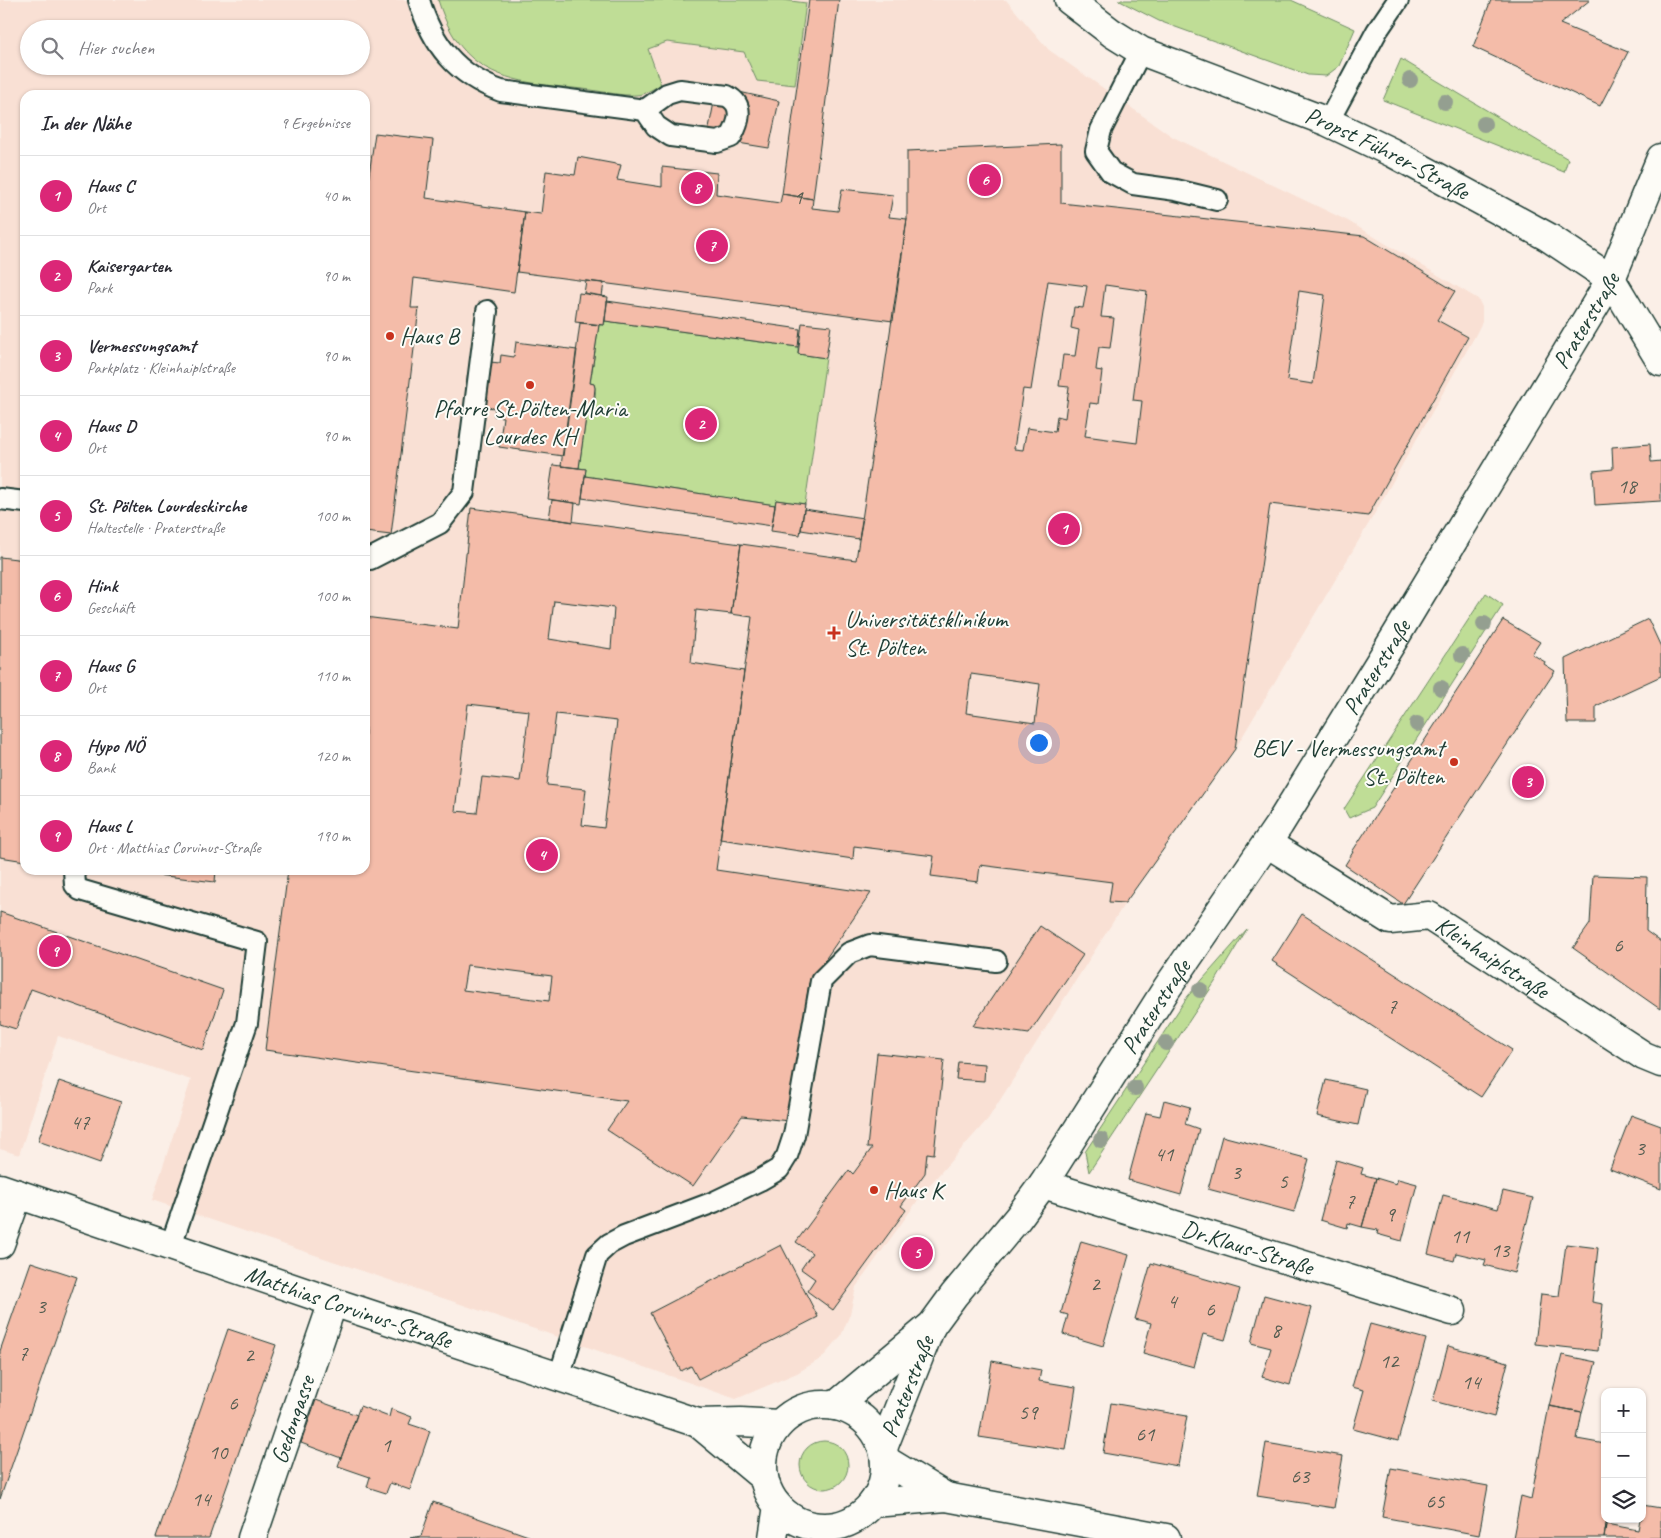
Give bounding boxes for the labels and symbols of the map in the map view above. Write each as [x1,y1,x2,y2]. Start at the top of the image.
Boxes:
street label: Propst Führer-Straße [1301,100,1476,207]
pin: 6 [969,161,1001,199]
pin: 8 [681,169,713,207]
house number: 1 [793,184,804,210]
pin: 7 [696,227,728,265]
street label: Praterstraße [1546,267,1627,374]
place label: Haus B [400,321,461,351]
marker: Haus B [384,330,396,342]
marker: Pfarre St.Pölten-Maria Lourdes KH [524,379,536,391]
place label: Pfarre St.Pölten-Maria Lourdes KH [433,393,629,451]
pin: 2 [685,405,717,443]
house number: 18 [1618,473,1639,499]
pin: 1 [1048,510,1080,548]
place label: Universitätsklinikum St. Pölten [845,604,1010,662]
street label: Praterstraße [1336,612,1418,720]
marker: Universitätsklinikum St. Pölten [827,626,841,640]
your location [1026,730,1052,756]
place label: BEV - Vermessungsamt St. Pölten [1252,733,1447,791]
marker: BEV - Vermessungsamt St. Pölten [1448,756,1460,768]
pin: 3 [1512,763,1544,801]
pin: 4 [526,836,558,874]
street label: Kleinhaiplstraße [1430,909,1557,1006]
pin: 9 [39,932,71,970]
house number: 6 [1613,932,1623,958]
street label: Praterstraße [1114,952,1198,1060]
house number: 7 [1387,993,1398,1019]
house number: 47 [71,1109,91,1135]
house number: 3 [1635,1135,1646,1161]
house number: 41 [1155,1141,1175,1167]
house number: 3 [1231,1159,1242,1185]
house number: 5 [1278,1168,1289,1194]
place label: Haus K [884,1175,947,1205]
marker: Haus K [868,1184,880,1196]
house number: 7 [1345,1188,1356,1214]
house number: 9 [1385,1201,1396,1227]
street label: Dr.Klaus-Straße [1178,1213,1319,1283]
house number: 11 [1451,1223,1471,1249]
pin: 5 [901,1234,933,1272]
house number: 13 [1491,1237,1511,1263]
street label: Matthias Corvinus-Straße [241,1258,458,1356]
house number: 2 [1090,1271,1101,1297]
house number: 4 [1167,1288,1179,1314]
house number: 3 [36,1293,47,1319]
house number: 6 [1205,1296,1215,1322]
house number: 8 [1271,1317,1283,1343]
street label: Praterstraße [874,1330,942,1442]
house number: 7 [18,1340,29,1366]
house number: 2 [244,1342,255,1368]
house number: 12 [1380,1348,1400,1374]
house number: 14 [1462,1369,1483,1395]
street label: Gedongasse [264,1370,322,1468]
house number: 6 [228,1390,238,1416]
house number: 59 [1019,1399,1039,1425]
house number: 61 [1136,1421,1156,1447]
house number: 1 [381,1432,392,1458]
house number: 10 [209,1439,229,1465]
house number: 63 [1291,1463,1311,1489]
house number: 14 [192,1486,213,1512]
house number: 65 [1426,1488,1446,1514]

